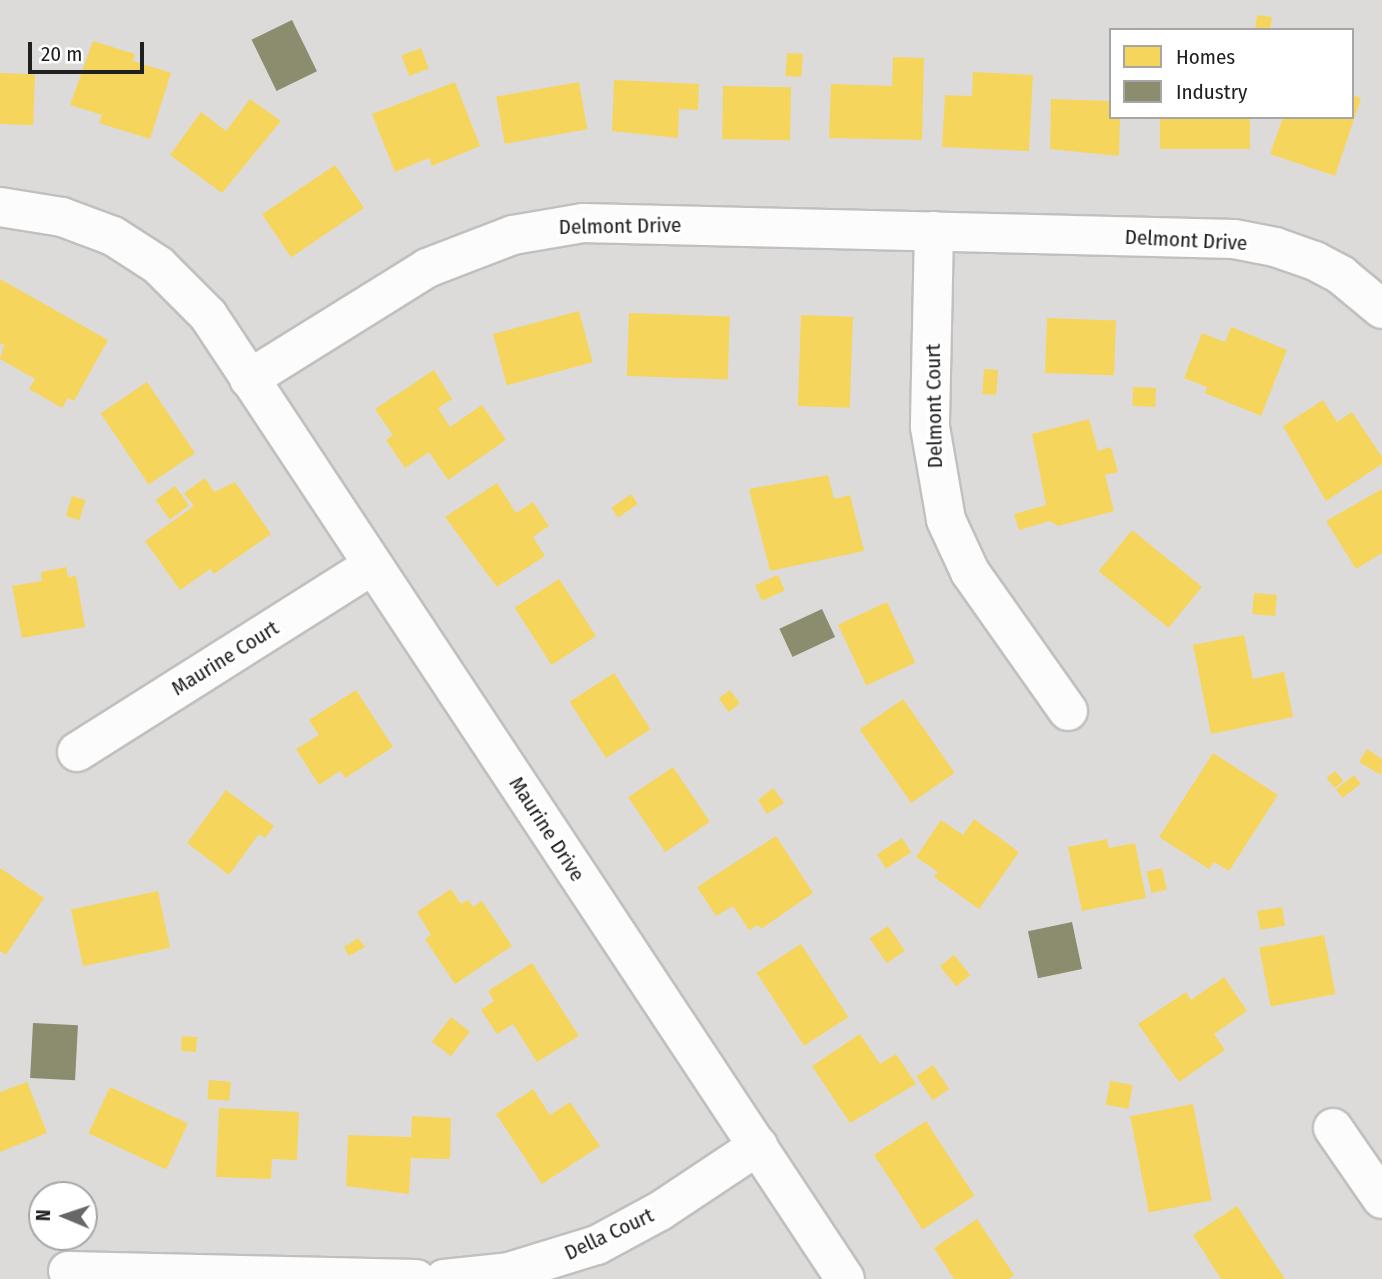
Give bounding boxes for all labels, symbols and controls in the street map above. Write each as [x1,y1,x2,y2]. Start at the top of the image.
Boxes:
scale bar [32,28,147,72]
legend [1109,28,1354,119]
text: 20 m [41,41,82,67]
text: Homes [1176,44,1235,70]
text: Industry [1176,79,1247,105]
street label: Delmont Drive [558,212,682,240]
street label: Delmont Drive [1124,224,1248,256]
street label: Delmont Court [920,343,948,469]
street label: Maurine Court [167,615,283,701]
street label: Maurine Drive [504,772,590,886]
north arrow [28,1181,98,1251]
street label: Della Court [561,1202,657,1266]
text: N [32,1209,55,1221]

